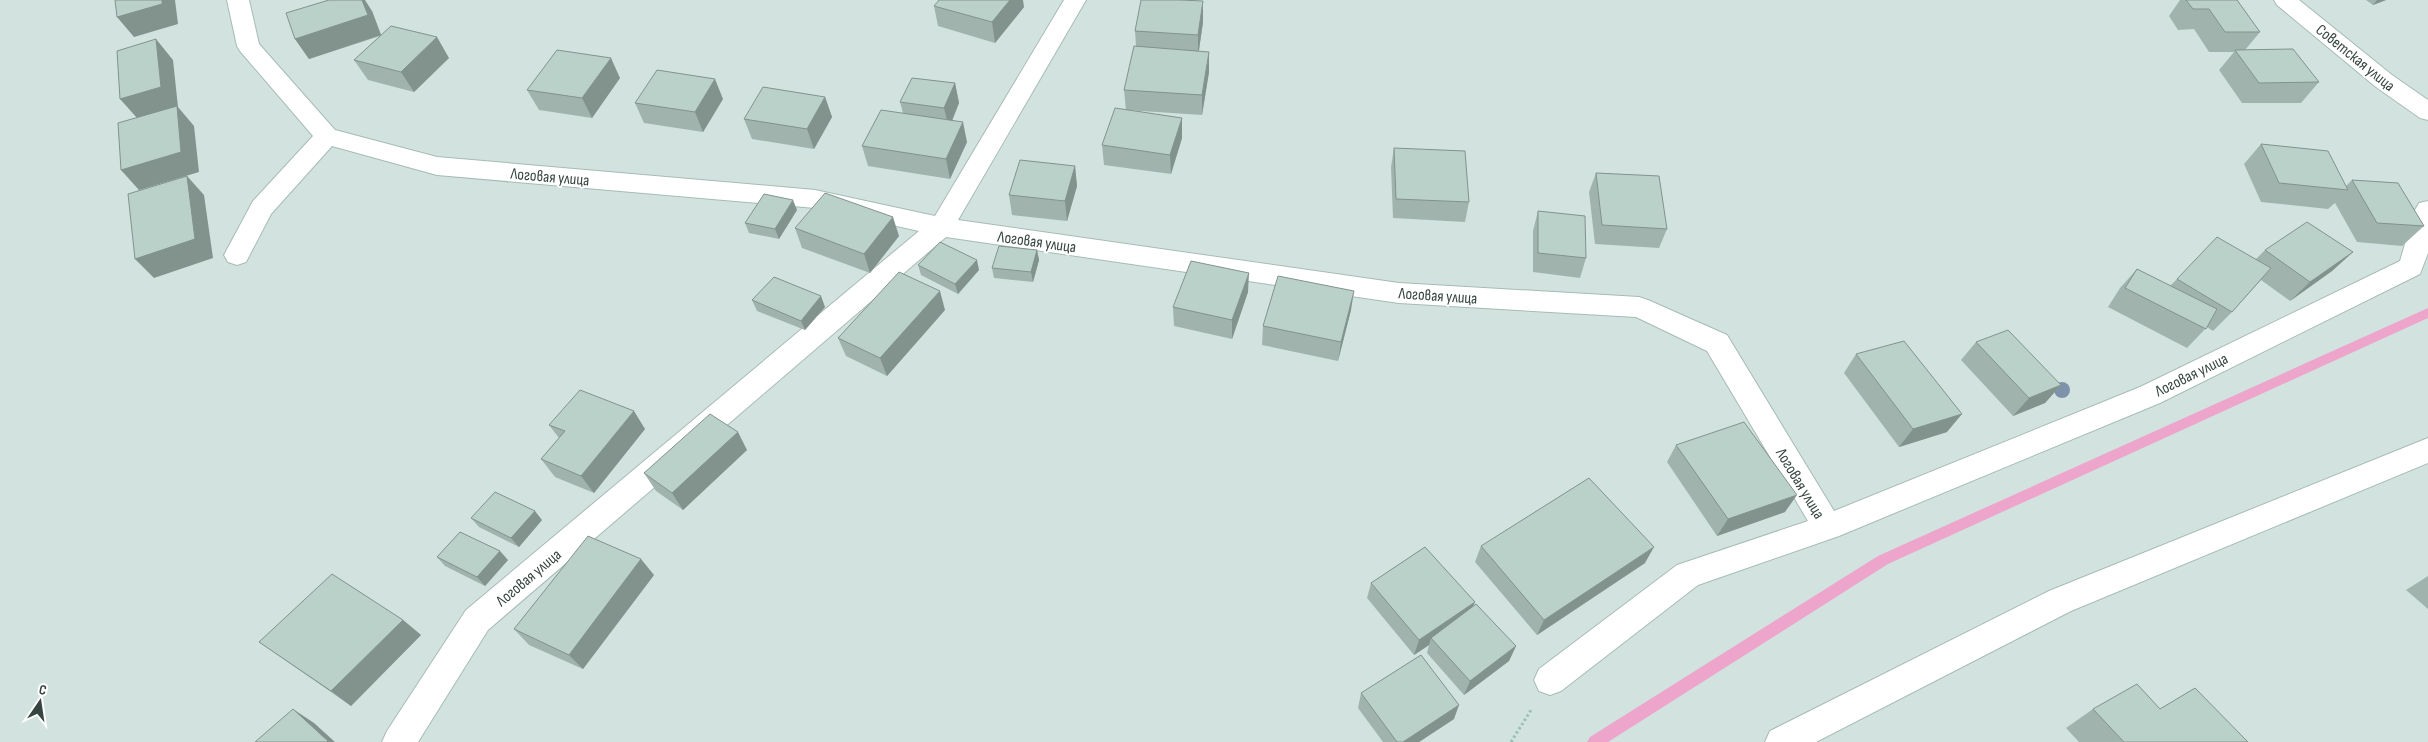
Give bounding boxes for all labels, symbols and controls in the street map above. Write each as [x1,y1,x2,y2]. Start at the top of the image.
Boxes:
street label: Советская улица [2312,21,2398,96]
street label: Логовая улица [509,164,590,190]
street label: Логовая улица [995,227,1077,257]
street label: Логовая улица [1397,284,1478,309]
street label: Логовая улица [2151,349,2231,402]
street label: Логовая улица [1771,444,1828,523]
street label: Логовая улица [492,545,565,611]
north arrow [15,677,65,727]
text: С [37,681,48,699]

